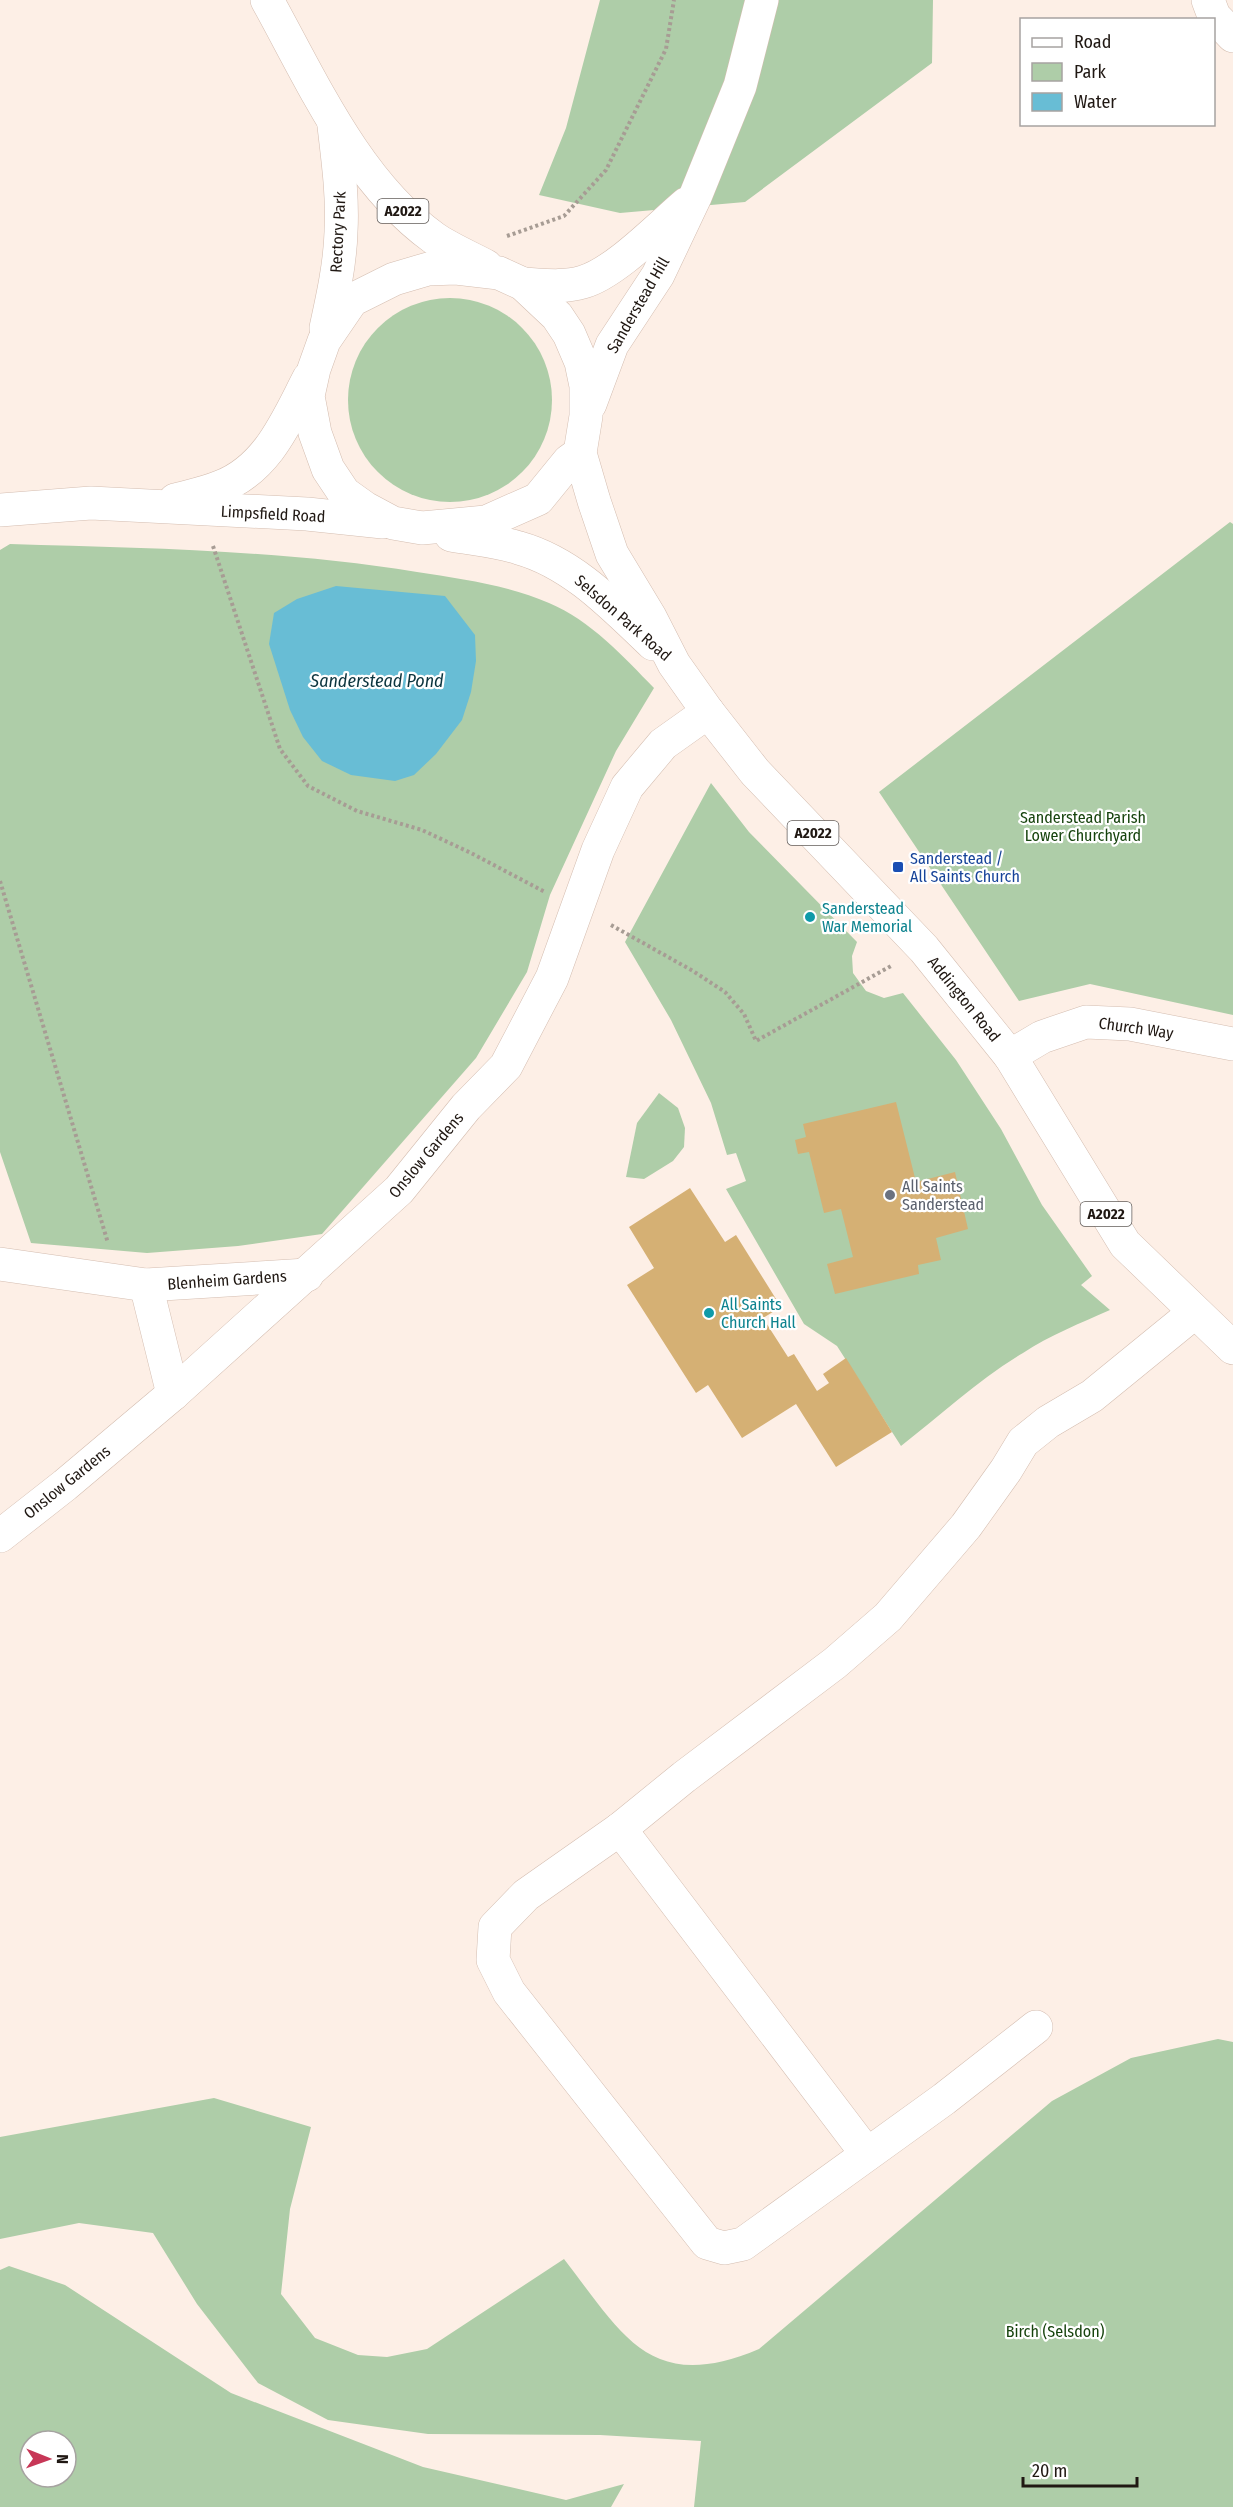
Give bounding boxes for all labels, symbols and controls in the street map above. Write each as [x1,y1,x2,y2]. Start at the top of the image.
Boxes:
legend [1020,18,1215,126]
text: Road [1074,31,1111,53]
text: Park [1074,61,1107,83]
text: Water [1074,91,1117,113]
street label: Rectory Park [326,190,350,273]
road number: A2022 [378,199,428,223]
street label: Sanderstead Hill [603,253,673,357]
street label: Limpsfield Road [220,502,326,526]
street label: Selsdon Park Road [571,571,675,665]
water label: Sanderstead Pond [309,670,444,692]
park label: Sanderstead Parish Lower Churchyard [1020,808,1146,845]
road number: A2022 [788,821,838,845]
place label: Sanderstead / All Saints Church [910,849,1020,886]
marker: Sanderstead / All Saints Church [891,860,905,874]
place label: Sanderstead War Memorial [822,899,912,936]
marker: Sanderstead War Memorial [803,910,817,924]
street label: Addington Road [924,952,1004,1046]
street label: Church Way [1097,1013,1175,1043]
street label: Onslow Gardens [385,1108,467,1202]
place label: All Saints Sanderstead [902,1177,984,1214]
marker: All Saints Sanderstead [883,1188,897,1202]
road number: A2022 [1080,1202,1132,1226]
street label: Blenheim Gardens [167,1266,287,1294]
place label: All Saints Church Hall [721,1295,796,1332]
marker: All Saints Church Hall [702,1306,716,1320]
street label: Onslow Gardens [20,1441,114,1523]
park label: Birch (Selsdon) [1006,2322,1105,2341]
north arrow [18,2429,78,2489]
scale bar [1023,2450,1137,2488]
text: N [53,2454,72,2464]
text: 20 m [1032,2460,1067,2482]

